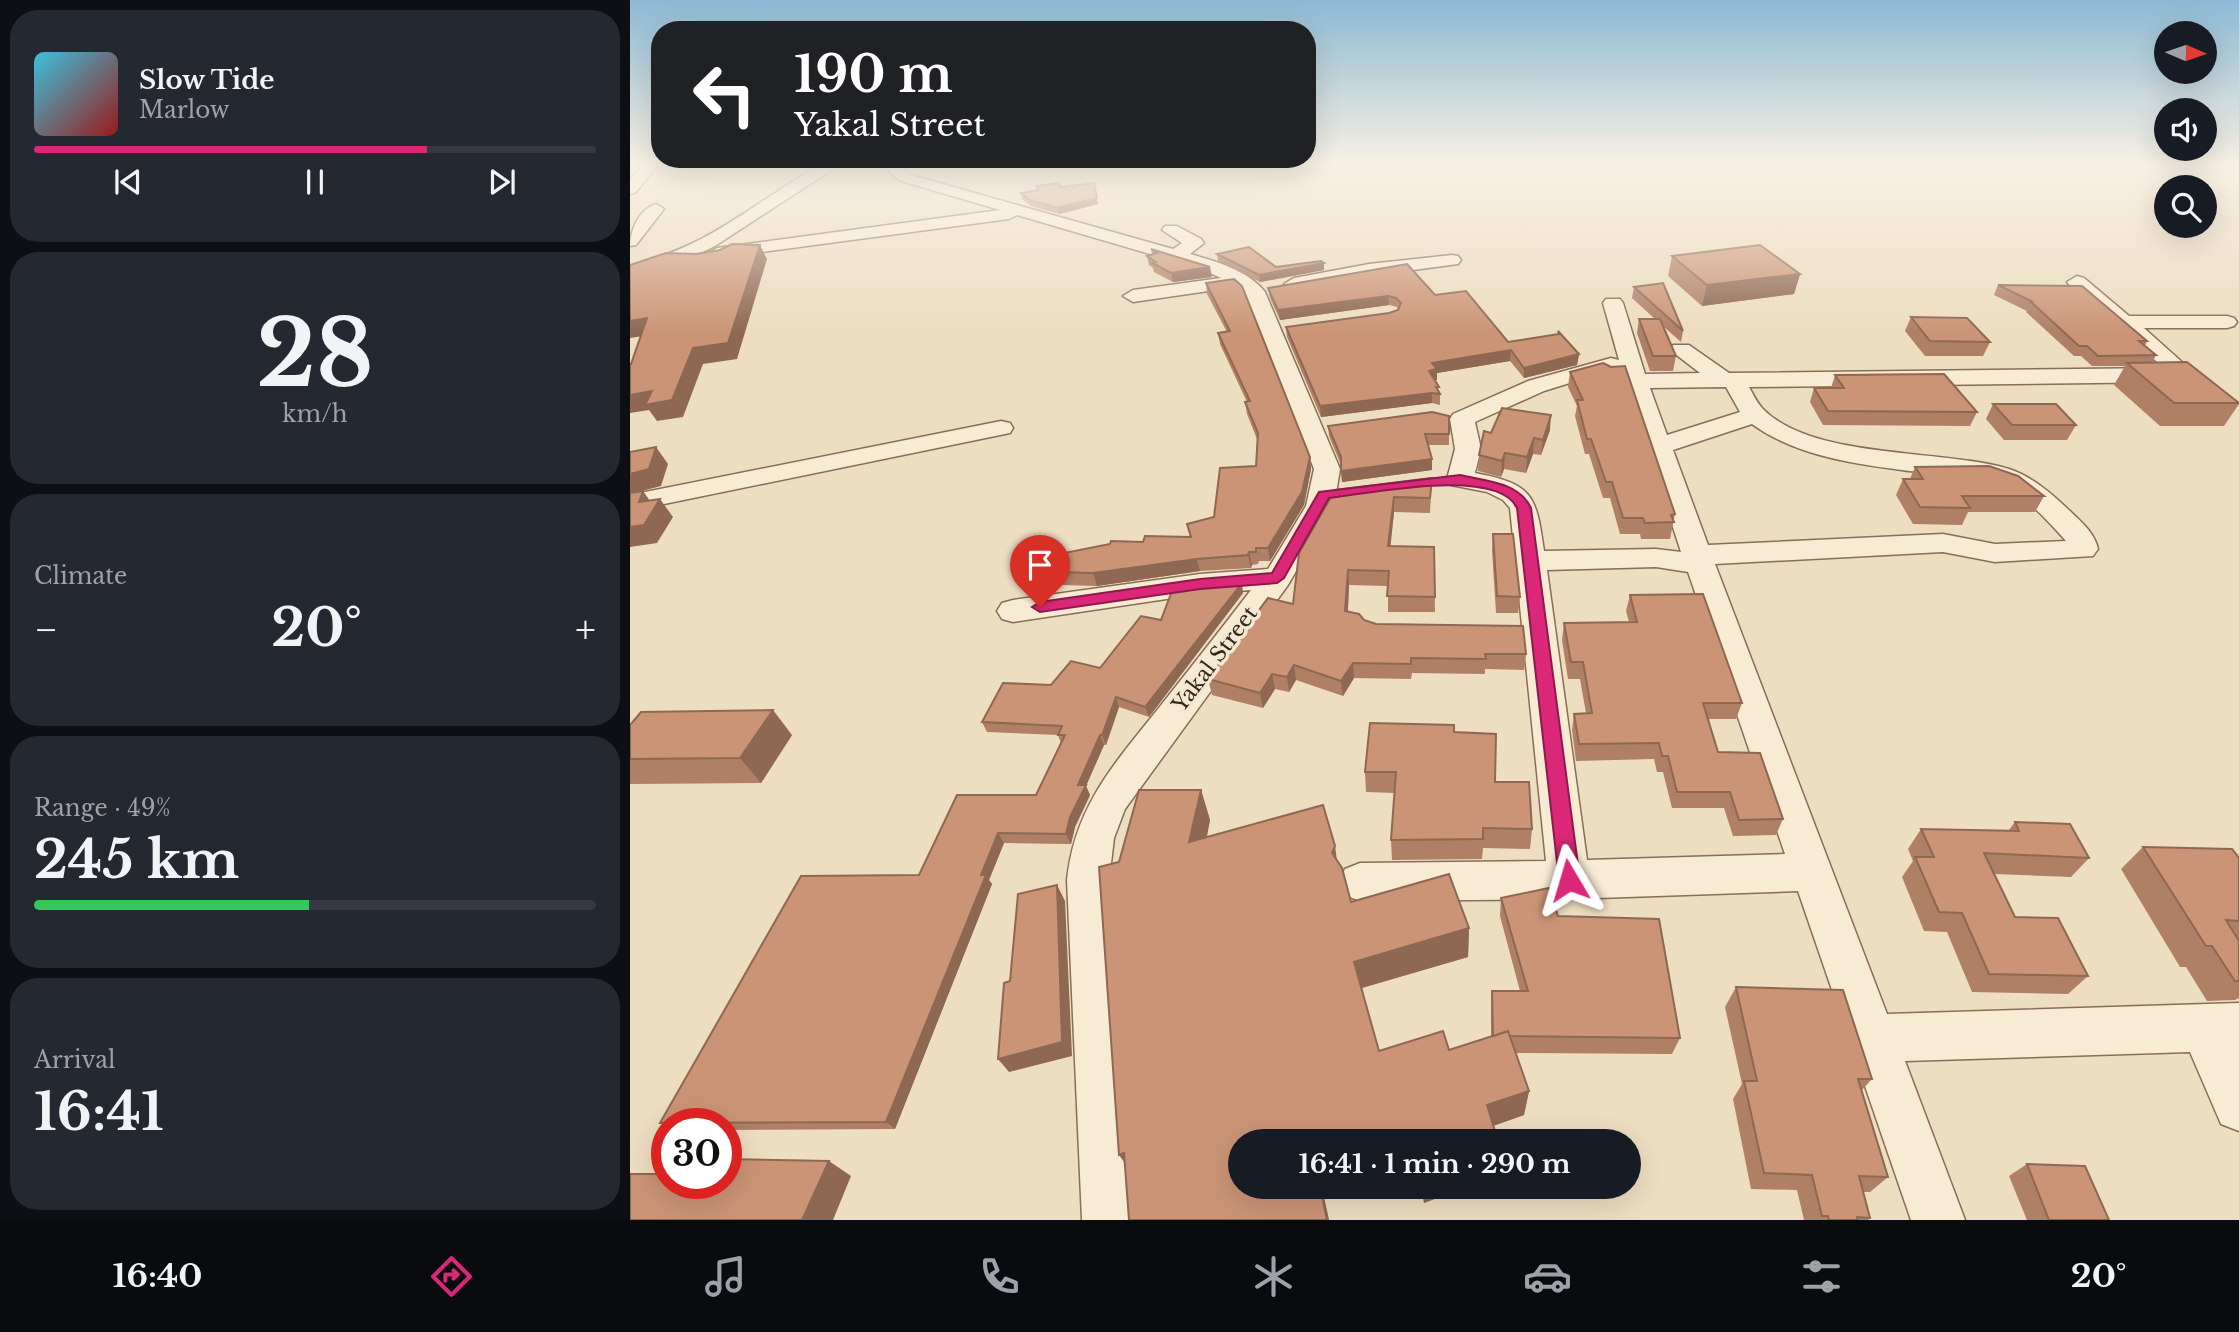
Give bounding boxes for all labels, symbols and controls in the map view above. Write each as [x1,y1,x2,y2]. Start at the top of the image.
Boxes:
north arrow [2154,21,2217,84]
map controls [2154,21,2217,238]
text: 190 m [794,44,953,105]
icon: left [679,49,770,140]
text: Slow Tide [139,64,275,96]
text: Marlow [139,96,229,124]
button: sound [2154,98,2217,161]
text: Yakal Street [794,105,985,145]
icon: previous [109,163,147,201]
icon: pause [296,163,334,201]
icon: next [483,163,521,201]
button: search [2154,175,2217,238]
text: 28 [256,298,374,411]
text: km/h [282,400,348,428]
pin [1010,535,1070,607]
icon: arrive [1021,546,1059,584]
text: Climate [34,562,127,590]
text: 20° [271,596,362,660]
street label: Yakal Street [1166,601,1263,718]
text: − [34,606,58,653]
text: + [575,606,596,653]
text: Range · 49% [34,794,171,822]
text: 245 km [34,828,239,892]
position arrow [1532,843,1606,917]
text: Arrival [34,1046,115,1074]
text: 16:41 [34,1080,164,1144]
speed limit sign: 30 [651,1108,742,1199]
text: 16:41 · 1 min · 290 m [1298,1148,1571,1180]
icon: directions [427,1252,476,1301]
icon: music [701,1252,750,1301]
icon: phone [975,1252,1024,1301]
icon: climate [1249,1252,1298,1301]
icon: car [1523,1252,1572,1301]
icon: filters [1797,1252,1846,1301]
text: 16:40 [112,1256,202,1296]
text: 20° [2071,1256,2127,1296]

